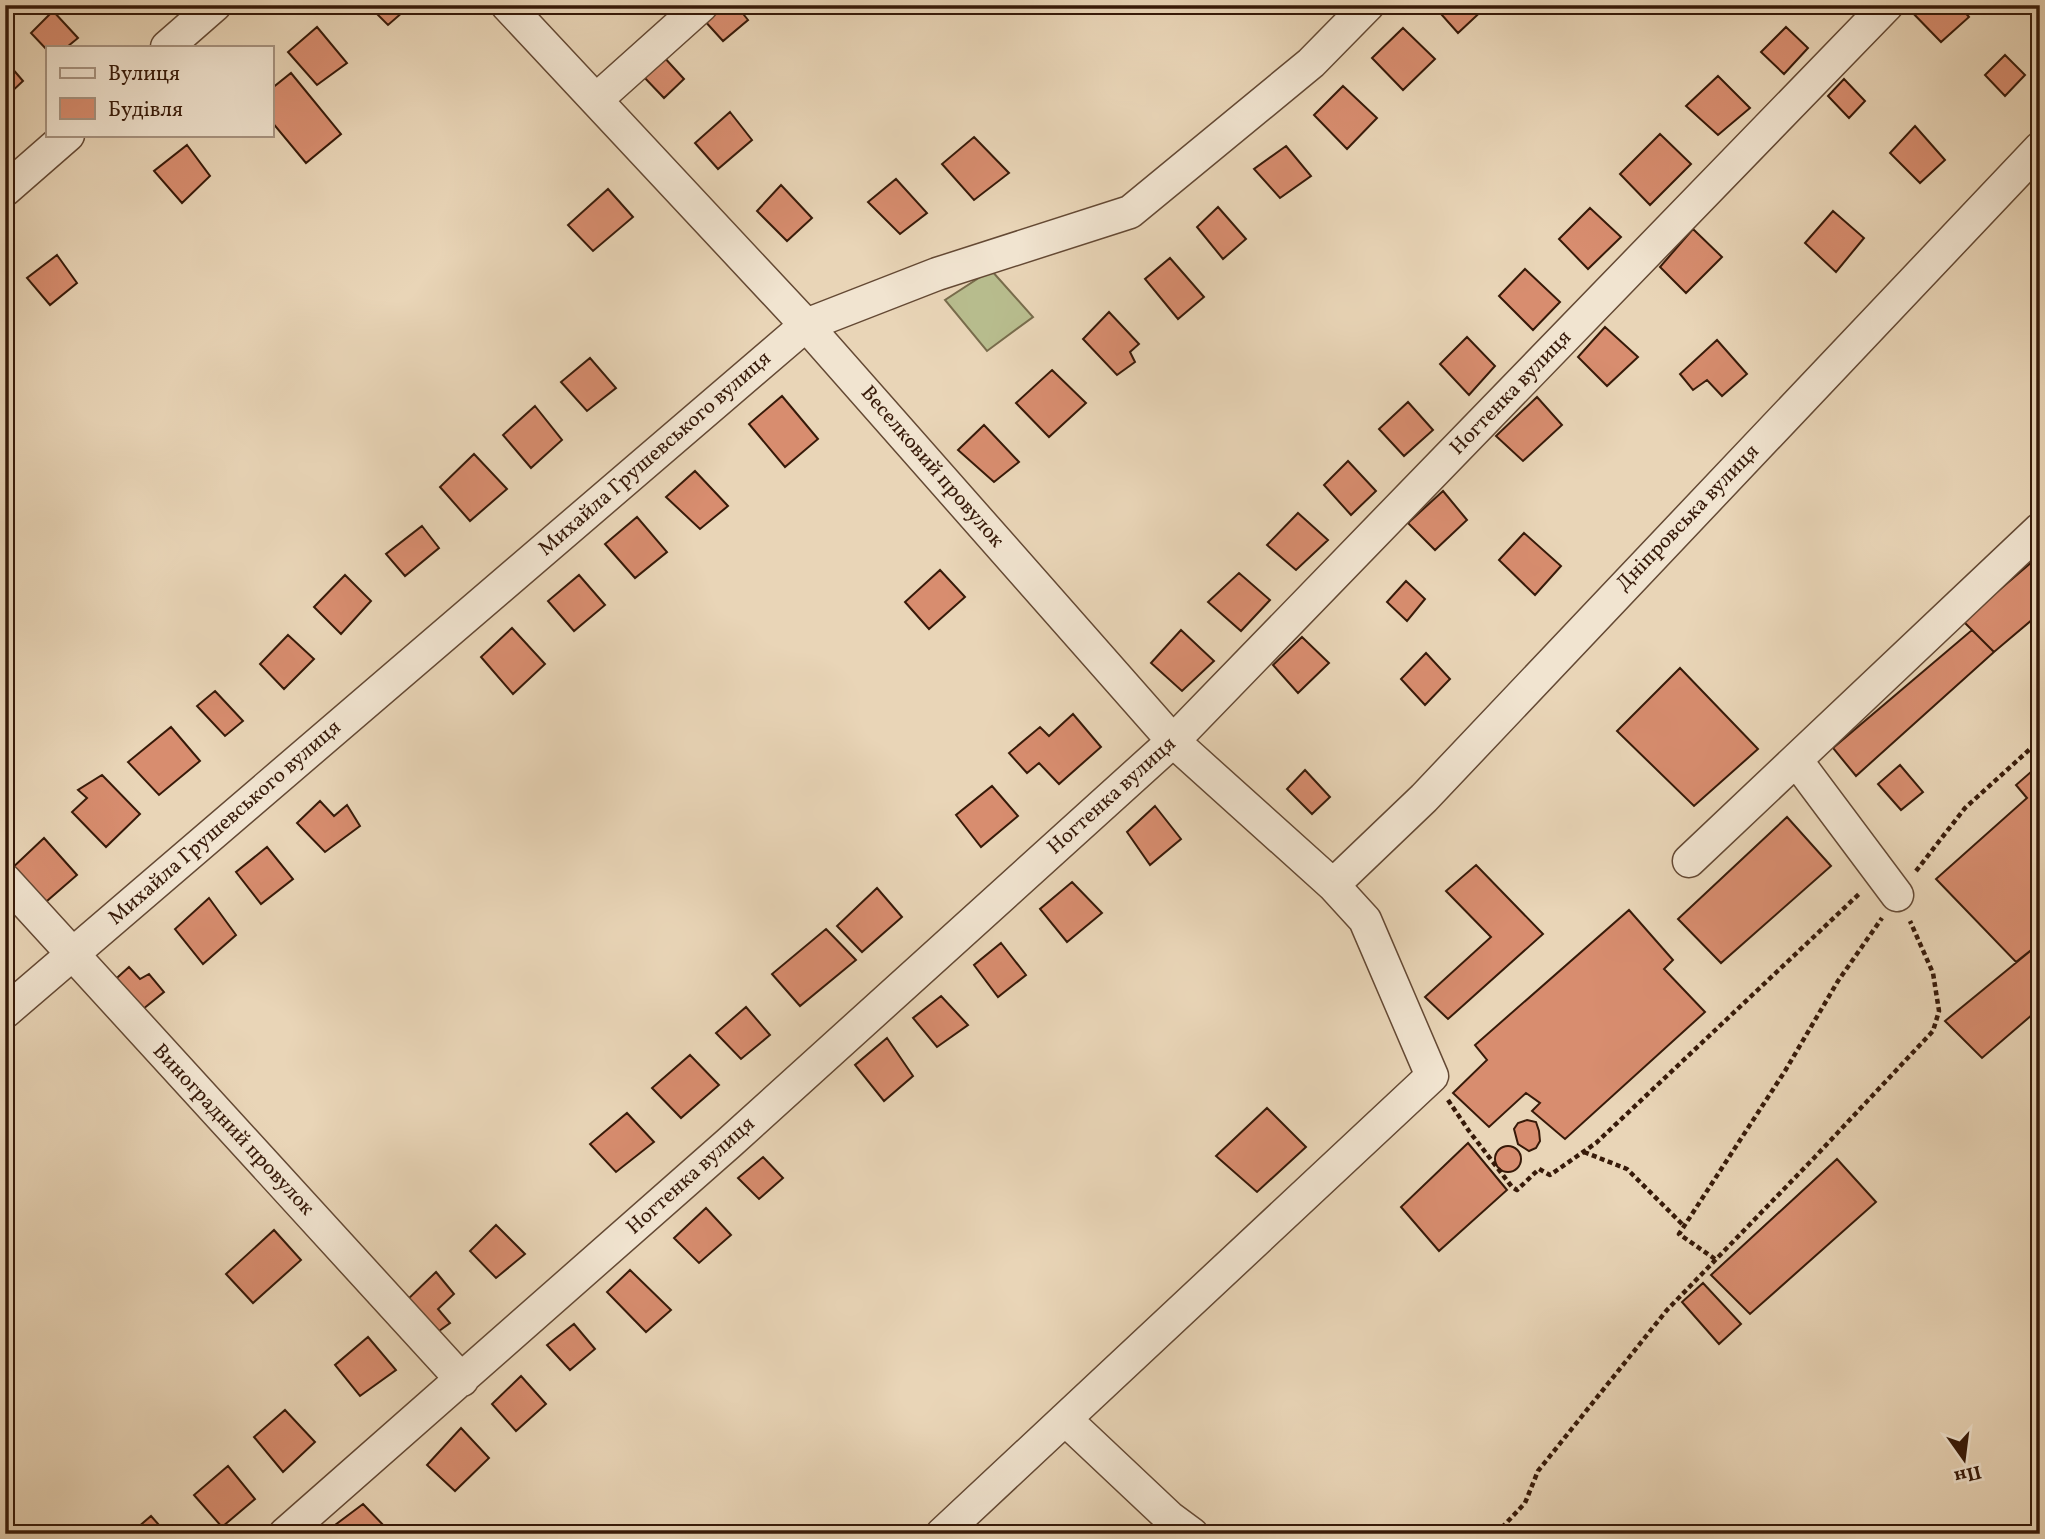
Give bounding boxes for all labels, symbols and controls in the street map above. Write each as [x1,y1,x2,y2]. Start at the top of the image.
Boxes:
legend [46,46,273,136]
text: Вулиця [108,60,180,89]
text: Будівля [108,96,183,125]
street label: Ногтенка вулиця [1444,324,1578,462]
street label: Михайла Грушевського вулиця [532,345,778,563]
street label: Веселковий провулок [853,380,1011,554]
street label: Дніпровська вулиця [1610,438,1766,598]
street label: Михайла Грушевського вулиця [102,714,348,932]
street label: Ногтенка вулиця [1041,730,1183,862]
street label: Виноградний провулок [145,1038,321,1222]
street label: Ногтенка вулиця [620,1110,762,1242]
north arrow [1930,1424,2000,1494]
text: Пн [1951,1458,1984,1489]

